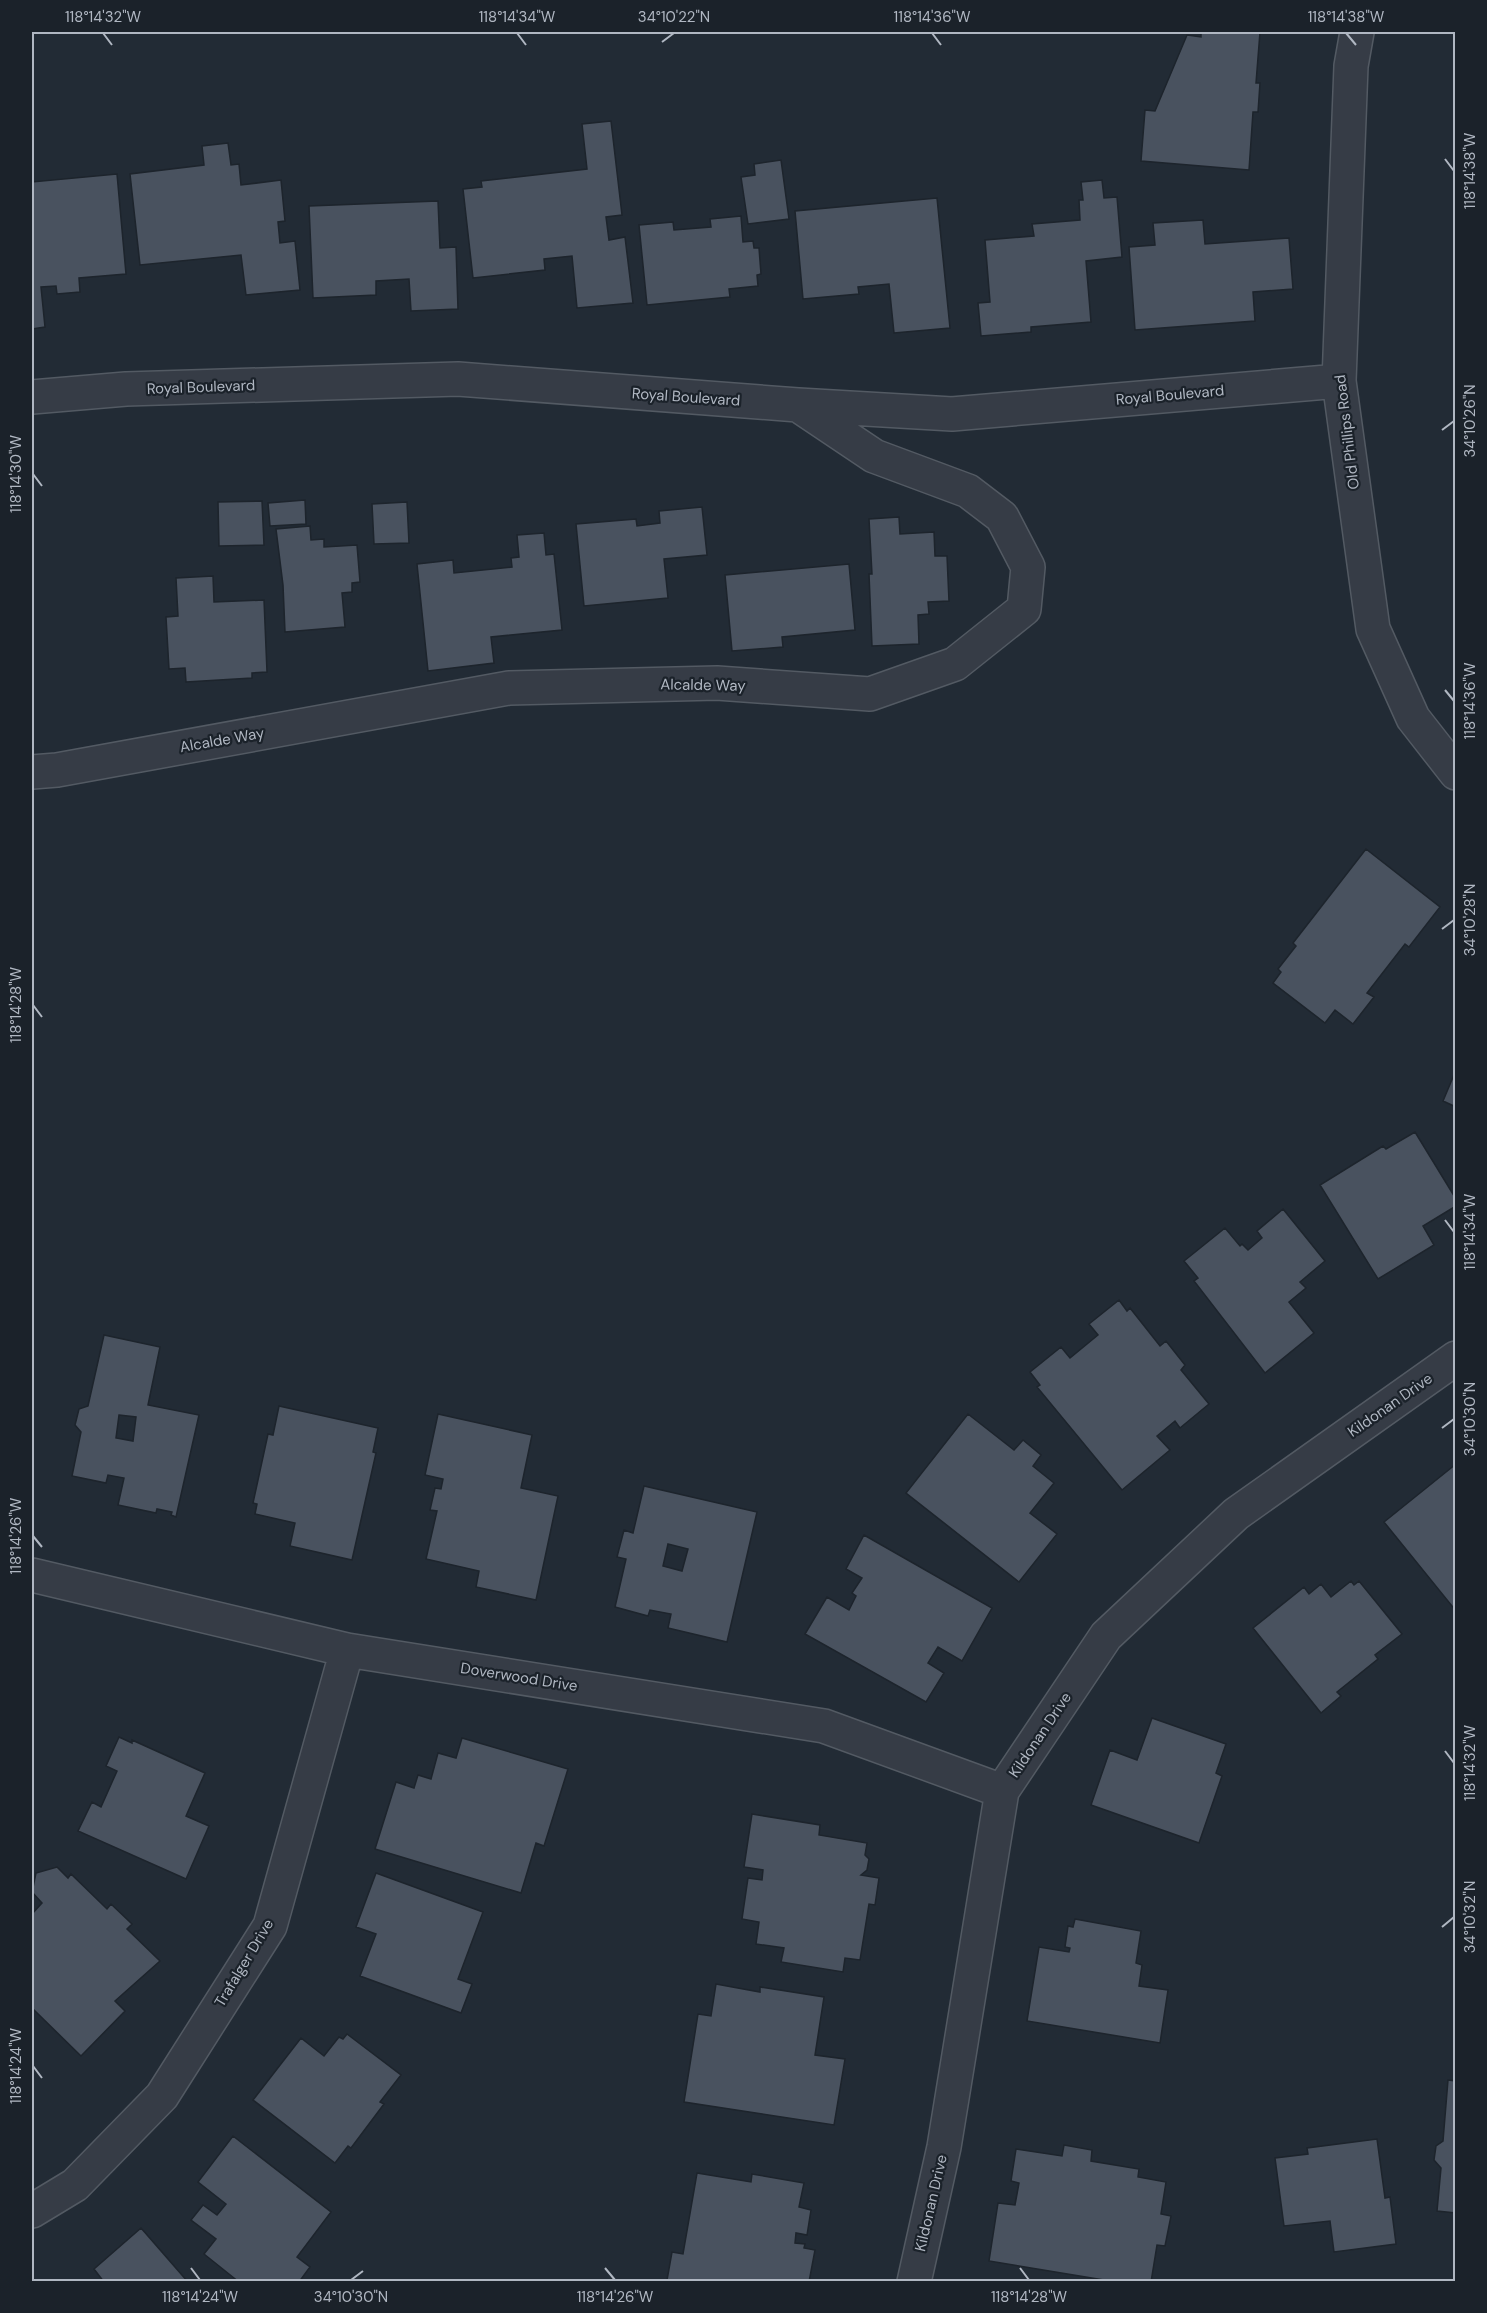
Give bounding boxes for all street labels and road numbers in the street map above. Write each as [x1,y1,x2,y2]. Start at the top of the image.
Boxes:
street label: Old Phillips Road [1330,374,1364,490]
street label: Royal Boulevard [146,375,256,399]
street label: Royal Boulevard [1115,380,1225,410]
street label: Royal Boulevard [631,383,741,411]
street label: Alcalde Way [660,674,747,696]
street label: Alcalde Way [178,723,266,757]
street label: Kildonan Drive [1344,1368,1436,1442]
street label: Doverwood Drive [459,1658,579,1696]
street label: Kildonan Drive [1004,1688,1076,1782]
street label: Trafalger Drive [210,1915,278,2011]
street label: Kildonan Drive [910,2153,952,2253]

